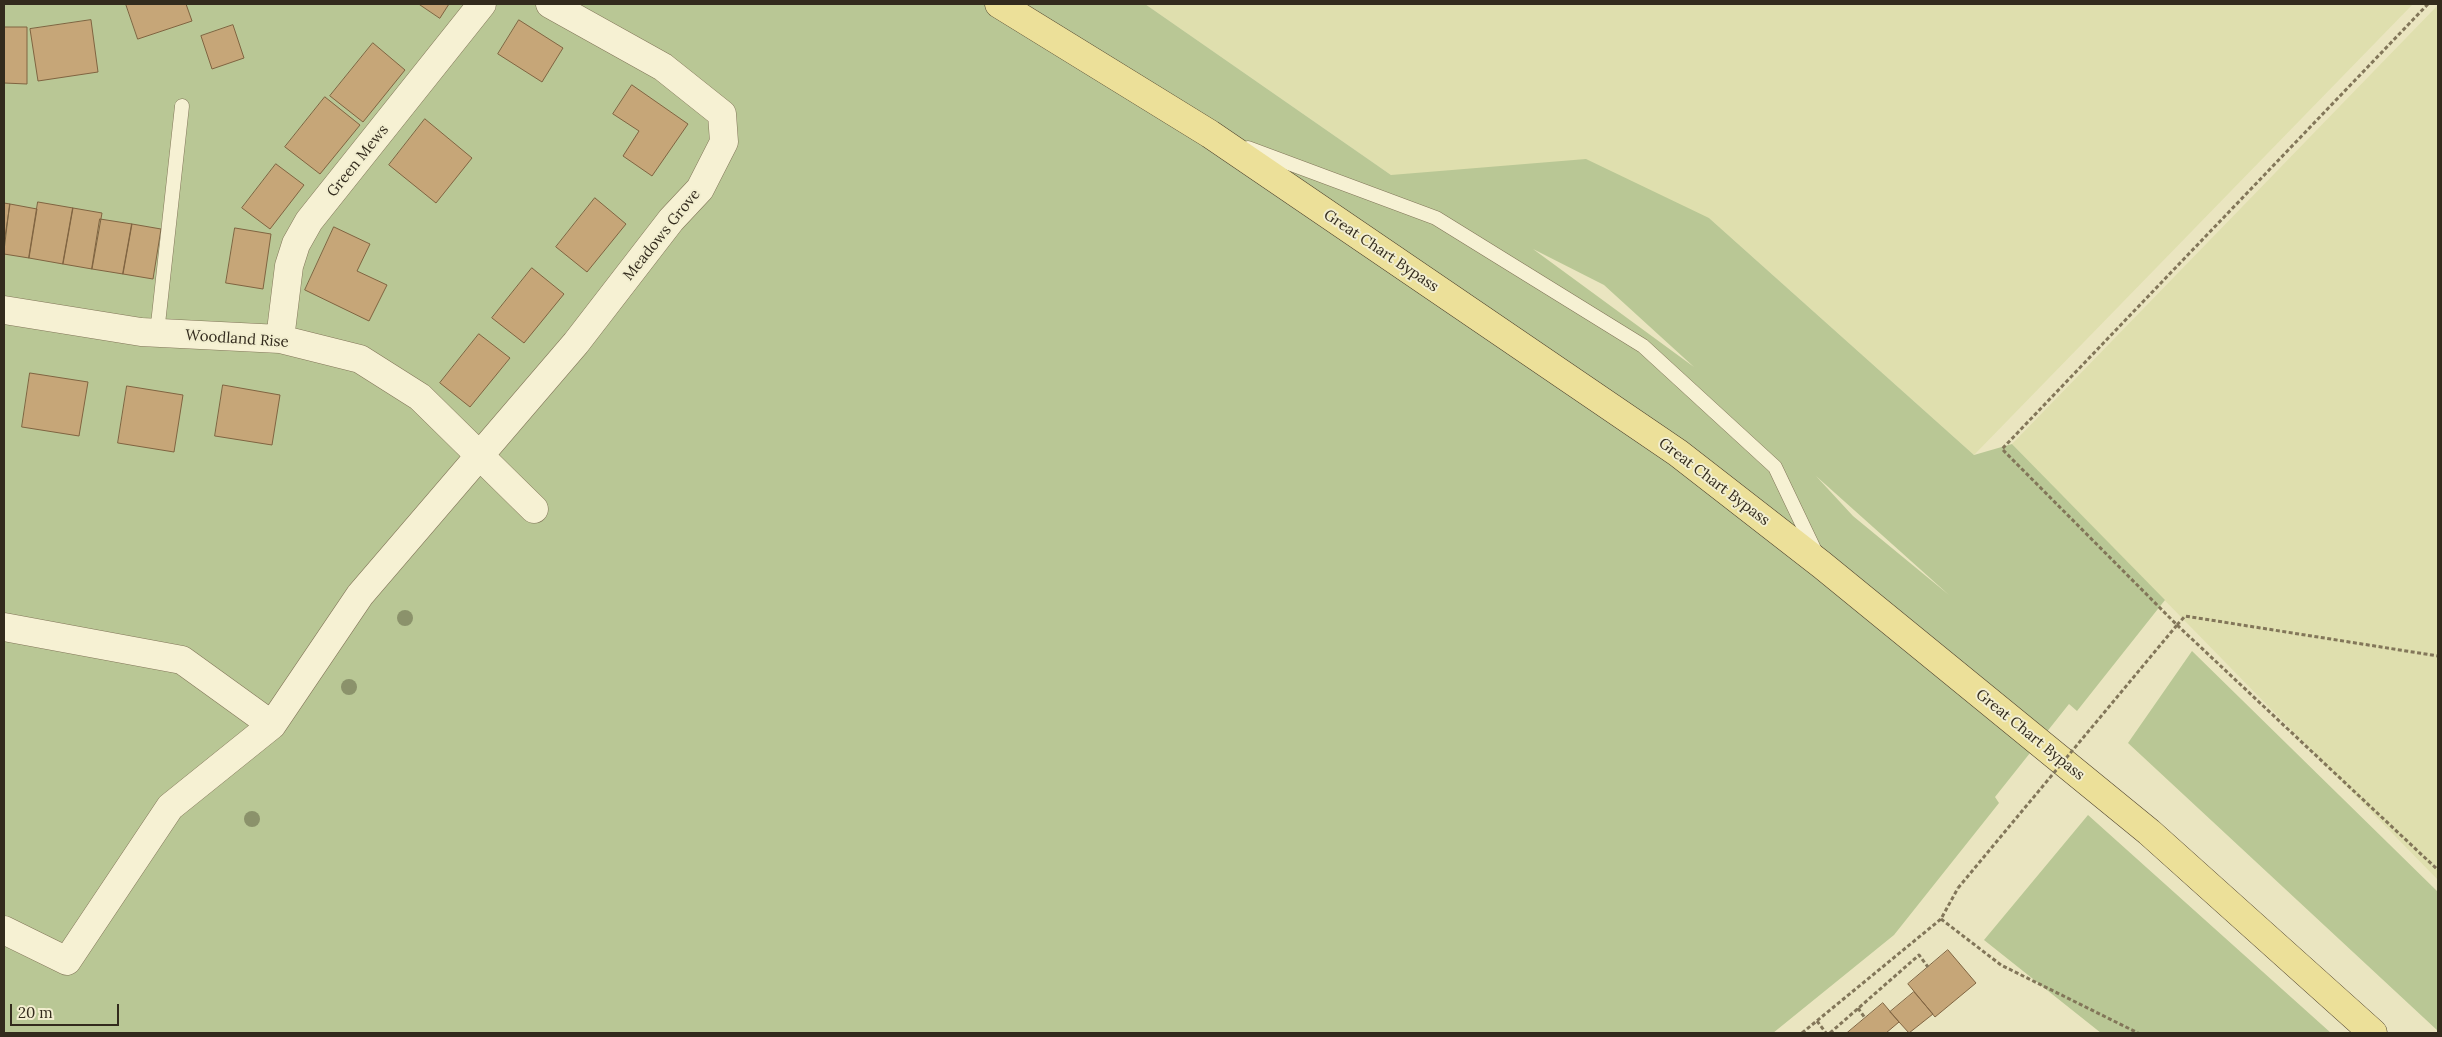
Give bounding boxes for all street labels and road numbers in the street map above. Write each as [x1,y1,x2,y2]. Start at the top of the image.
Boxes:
street label: Green Mews [323,121,393,201]
street label: Meadows Grove [620,186,704,284]
street label: Great Chart Bypass [1320,206,1442,296]
street label: Woodland Rise [185,326,289,352]
street label: Great Chart Bypass [1655,434,1773,530]
street label: Great Chart Bypass [1972,686,2088,784]

